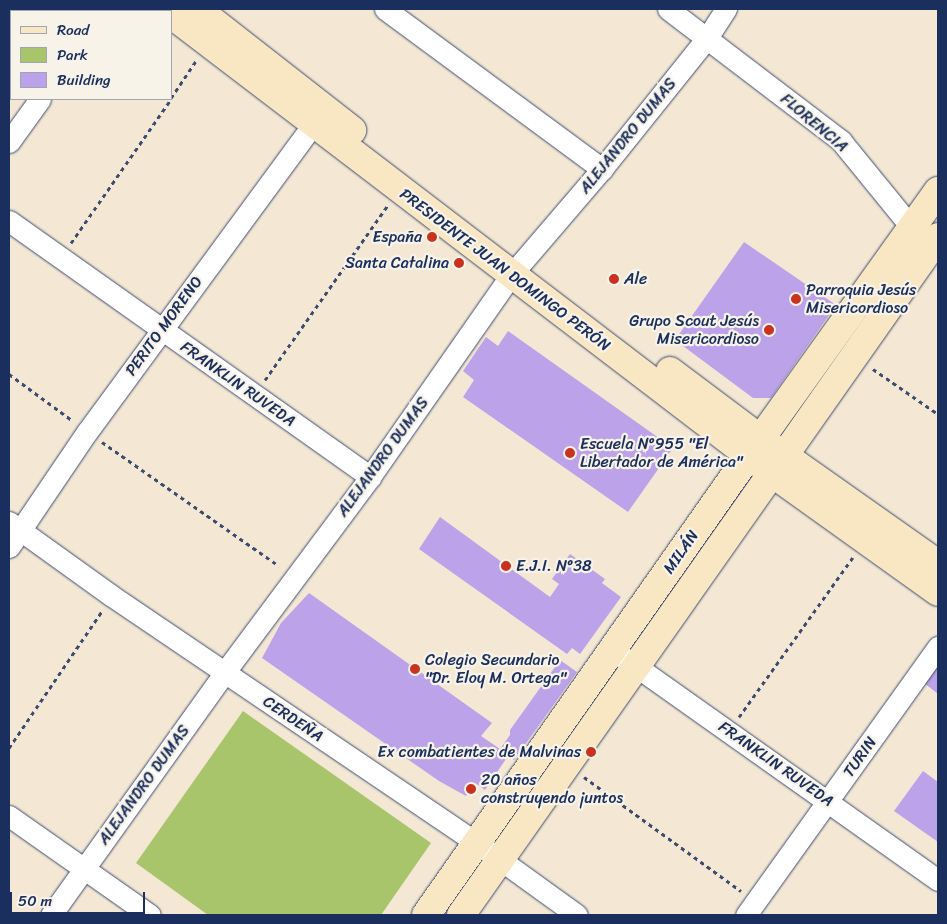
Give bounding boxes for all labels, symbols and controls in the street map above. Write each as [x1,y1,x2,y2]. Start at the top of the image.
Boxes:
legend [10,10,172,100]
text: Road [57,17,89,43]
text: Park [57,42,88,68]
text: Building [57,67,111,93]
street label: ALEJANDRO DUMAS [576,75,680,197]
street label: FLORENCIA [777,89,851,157]
street label: PRESIDENTE JUAN DOMINGO PERÓN [396,184,614,356]
place label: España [373,227,422,247]
marker: España [426,231,438,243]
place label: Santa Catalina [344,253,449,273]
marker: Santa Catalina [453,257,465,269]
place label: Ale [624,269,647,289]
street label: PERITO MORENO [121,272,207,380]
marker: Ale [608,273,620,285]
place label: Parroquia Jesús Misericordioso [806,280,917,318]
marker: Parroquia Jesús Misericordioso [790,293,802,305]
place label: Grupo Scout Jesús Misericordioso [628,311,759,349]
marker: Grupo Scout Jesús Misericordioso [763,324,775,336]
street label: FRANKLIN RUVEDA [177,337,299,431]
street label: ALEJANDRO DUMAS [333,394,433,520]
place label: Escuela Nº955 "El Libertador de América" [580,434,743,472]
marker: Escuela Nº955 "El Libertador de América" [564,447,576,459]
street label: MILÁN [659,527,703,577]
place label: E.J.I. Nº38 [516,556,591,576]
marker: E.J.I. Nº38 [500,560,512,572]
place label: Colegio Secundario "Dr. Eloy M. Ortega" [425,650,566,688]
marker: Colegio Secundario "Dr. Eloy M. Ortega" [409,663,421,675]
street label: CERDEÑA [259,692,327,746]
street label: FRANKLIN RUVEDA [715,717,837,811]
street label: ALEJANDRO DUMAS [94,722,194,848]
street label: TURIN [839,733,881,781]
place label: Ex combatientes de Malvinas [378,742,581,762]
marker: Ex combatientes de Malvinas [585,746,597,758]
place label: 20 años construyendo juntos [481,770,624,808]
marker: 20 años construyendo juntos [465,783,477,795]
scale bar [12,882,148,914]
text: 50 m [18,888,52,914]

